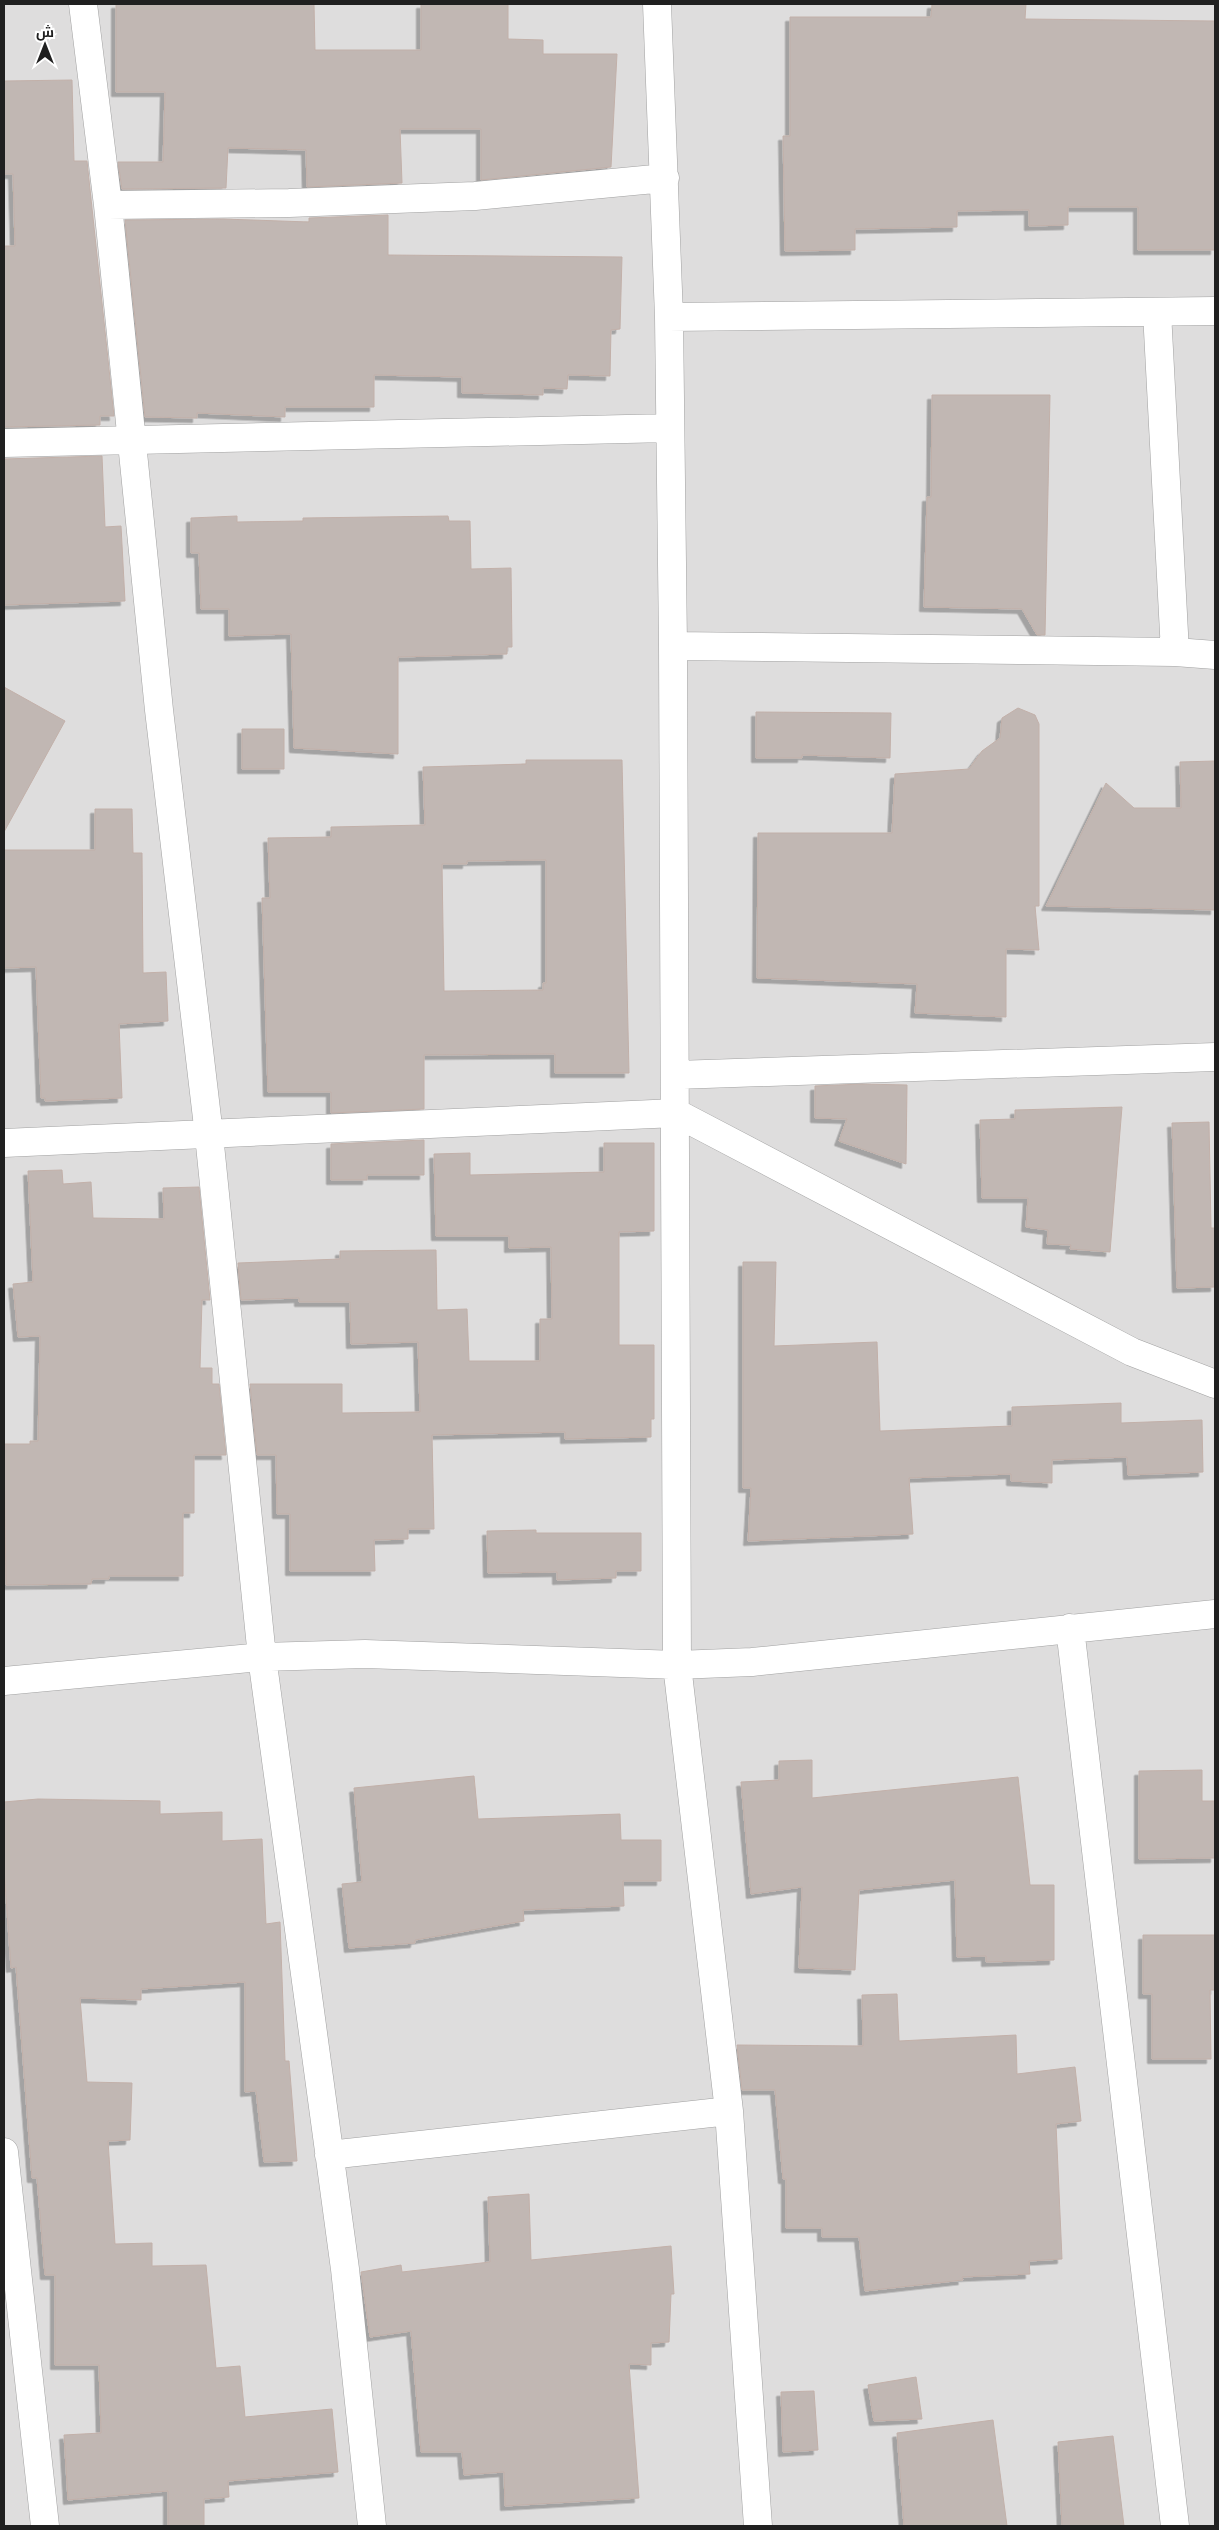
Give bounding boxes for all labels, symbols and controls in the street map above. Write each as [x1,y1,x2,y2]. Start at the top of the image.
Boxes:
north arrow [20,20,70,70]
text: ش [36,24,54,41]

